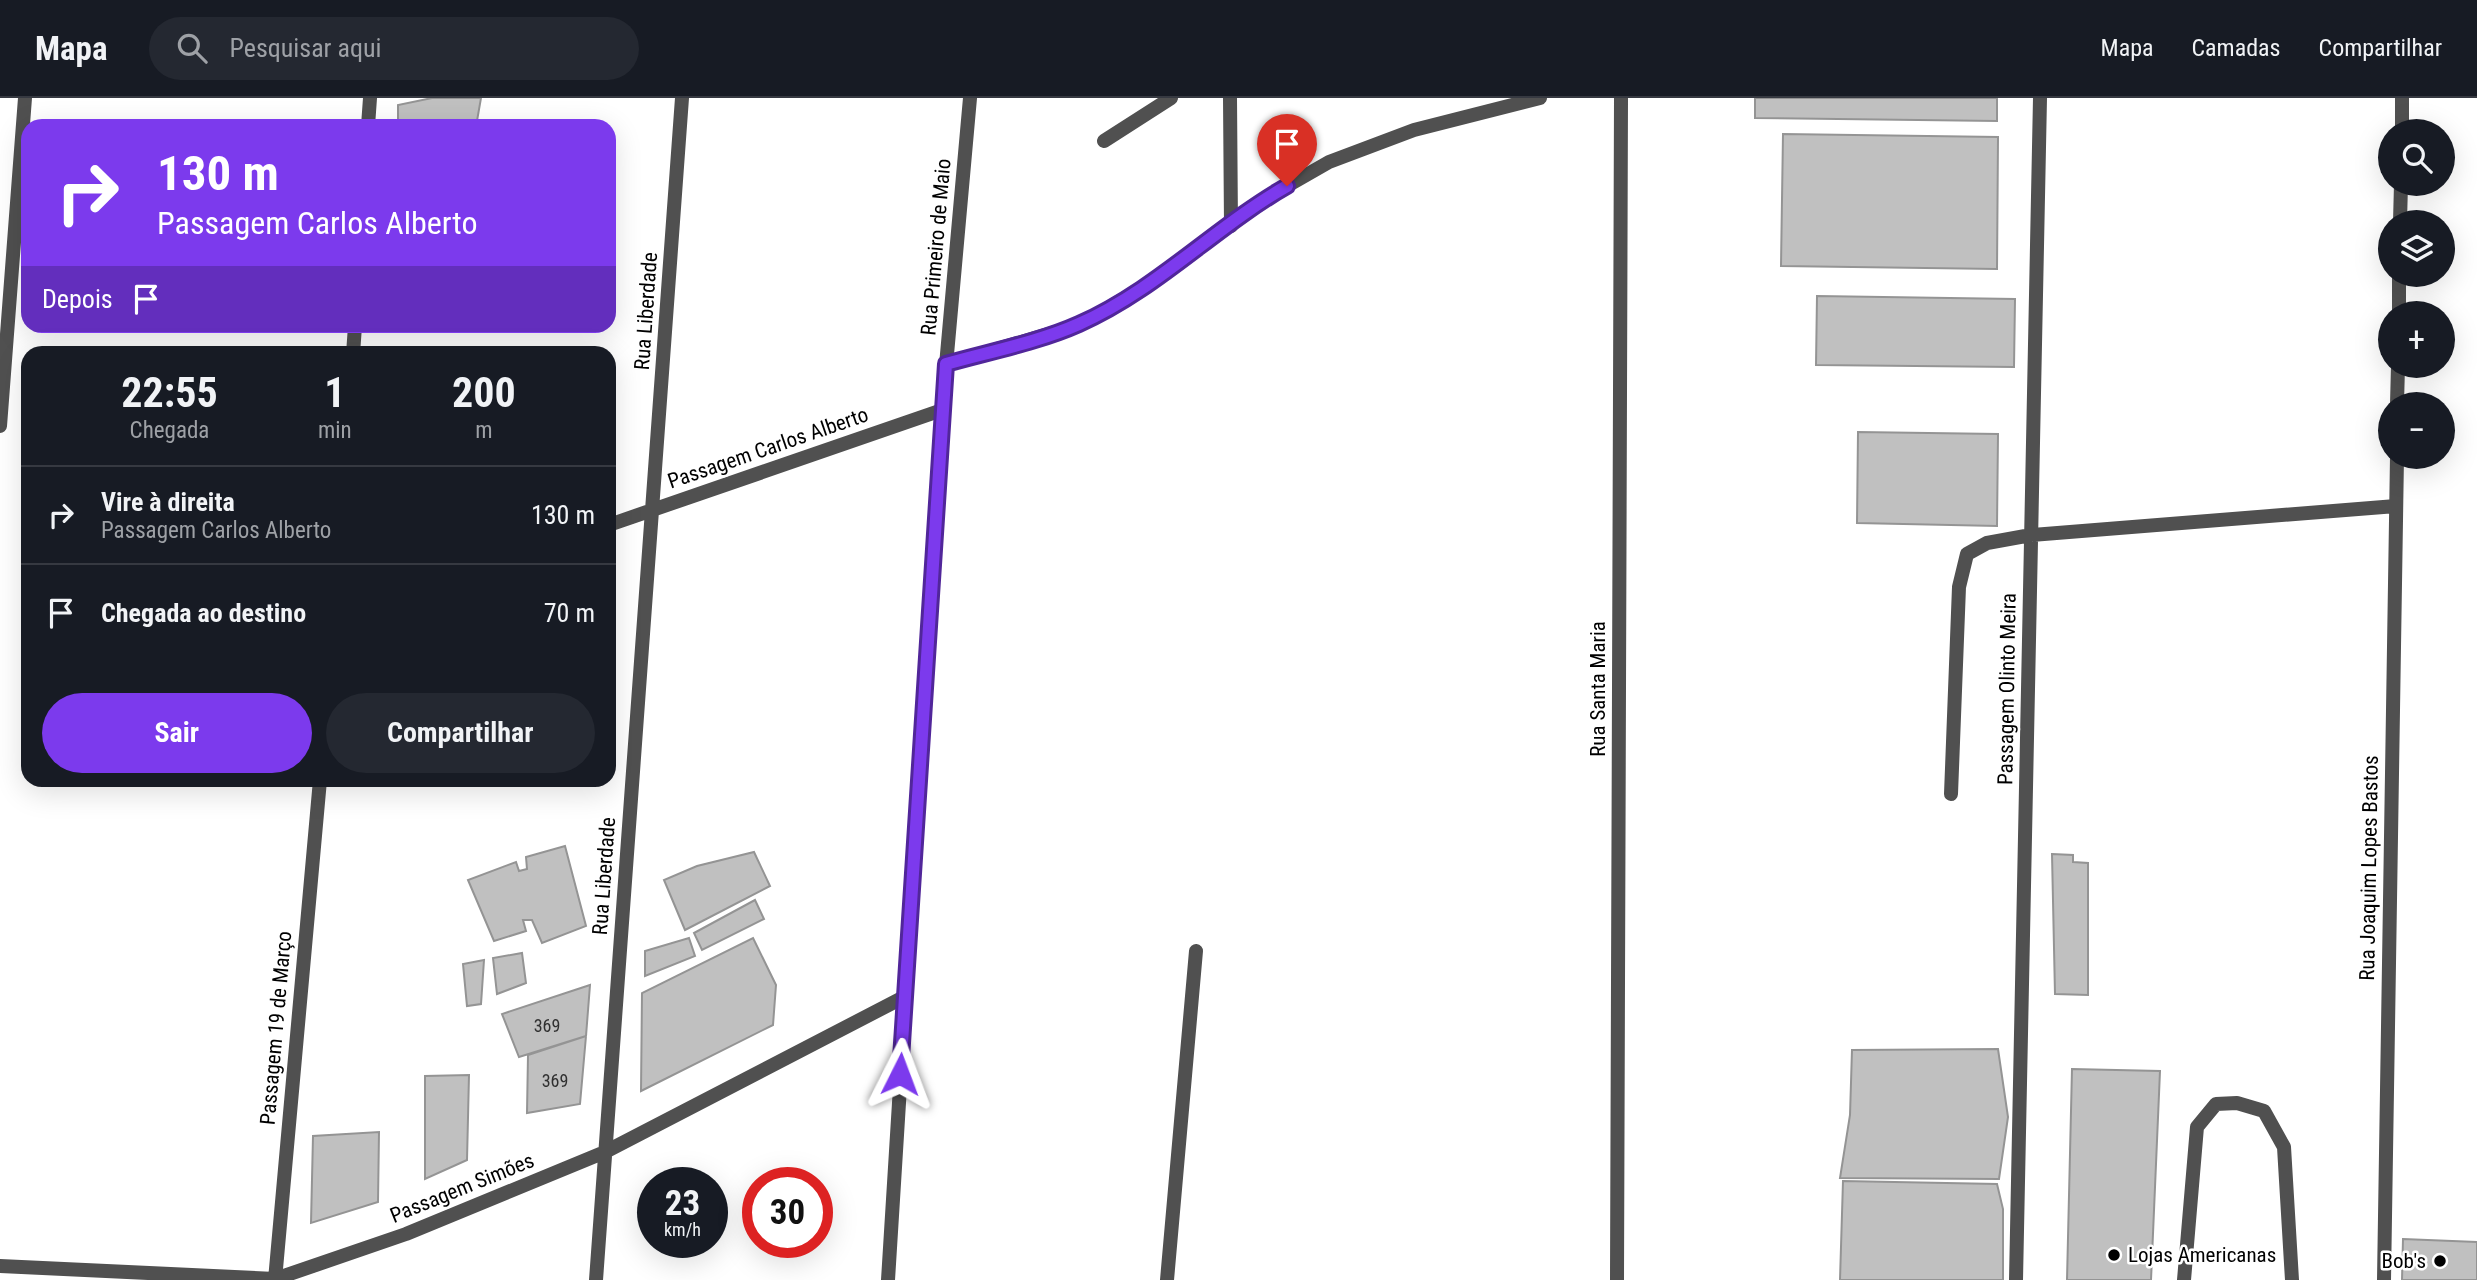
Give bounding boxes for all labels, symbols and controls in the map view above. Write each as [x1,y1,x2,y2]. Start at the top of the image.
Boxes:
search box [149,17,639,80]
text: Mapa [35,29,107,68]
icon: search [173,29,211,67]
text: Pesquisar aqui [229,33,382,63]
text: Mapa [2101,34,2154,62]
text: Camadas [2192,34,2281,62]
text: Compartilhar [2319,34,2442,62]
pin [1257,114,1317,186]
map controls [2378,119,2455,469]
button: search [2378,119,2455,196]
icon: arrive [1268,125,1306,163]
text: 130 m [157,145,279,202]
icon: right [42,147,133,238]
street label: Rua Primeiro de Maio [916,158,956,336]
text: Passagem Carlos Alberto [157,204,478,242]
button: layers [2378,210,2455,287]
street label: Rua Liberdade [630,251,662,371]
icon: arrive [127,280,165,318]
text: Depois [42,284,113,314]
button: + [2378,301,2455,378]
text: 22:55 [121,368,218,417]
text: 1 [324,368,345,417]
text: 200 [452,368,516,417]
button: − [2378,392,2455,469]
street label: Passagem Carlos Alberto [665,402,871,494]
text: Chegada [130,417,209,444]
text: min [318,417,352,444]
text: m [475,417,492,444]
text: Vire à direita [101,487,235,517]
icon: right [42,496,80,534]
text: 130 m [531,500,595,530]
text: Passagem Carlos Alberto [101,517,331,544]
street label: Passagem Olinto Meira [1993,593,2021,785]
icon: arrive [42,594,80,632]
text: Chegada ao destino [101,598,306,628]
text: 70 m [544,598,595,628]
street label: Rua Santa Maria [1586,621,1610,757]
button: Sair [42,693,312,773]
button: Compartilhar [326,693,595,773]
street label: Rua Joaquim Lopes Bastos [2355,755,2383,981]
street label: Rua Liberdade [588,816,620,936]
street label: Passagem 19 de Março [256,930,296,1126]
house number: 369 [534,1015,560,1036]
position arrow [863,1037,937,1111]
house number: 369 [542,1070,568,1091]
street label: Passagem Simões [387,1148,537,1228]
speed limit sign: 30 [742,1167,833,1258]
text: 23 [665,1183,700,1224]
text: km/h [664,1219,701,1240]
place label: Lojas Americanas [2128,1243,2276,1267]
marker: Lojas Americanas [2106,1247,2122,1263]
place label: Bob's [2382,1249,2426,1273]
marker: Bob's [2432,1253,2448,1269]

